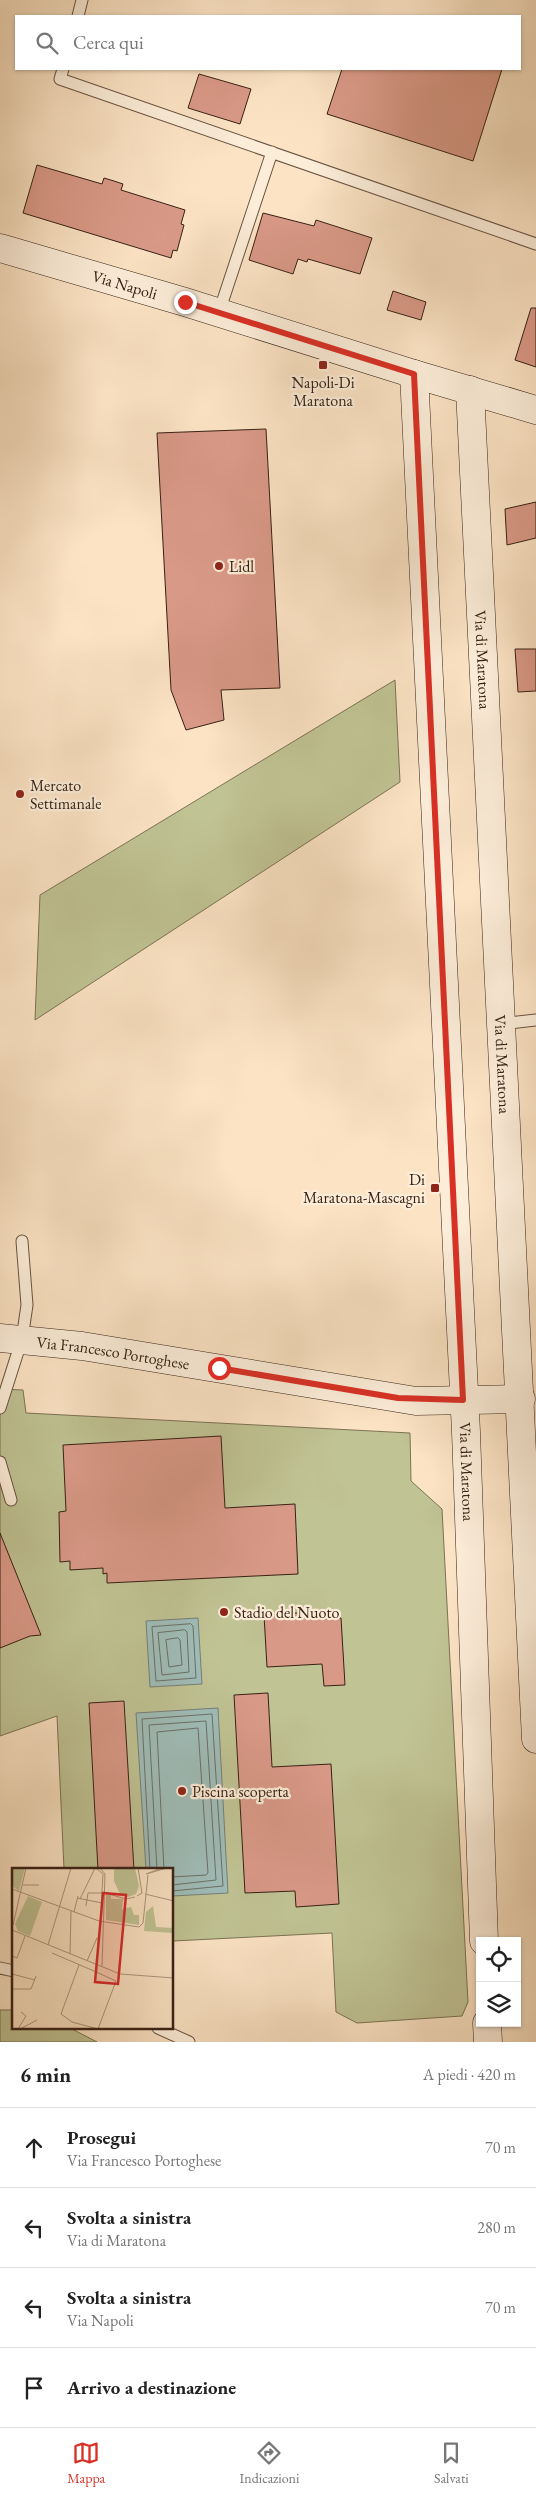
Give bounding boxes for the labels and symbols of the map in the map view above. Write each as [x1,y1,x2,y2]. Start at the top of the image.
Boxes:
street label: Via Napoli [90,265,160,304]
route end [174,291,197,314]
marker: Napoli-Di Maratona [317,359,329,371]
place label: Napoli-Di Maratona [291,372,355,411]
place label: Lidl [229,556,254,577]
marker: Lidl [213,560,225,572]
street label: Via di Maratona [470,610,496,710]
place label: Mercato Settimanale [30,775,101,814]
marker: Mercato Settimanale [14,788,26,800]
street label: Via di Maratona [490,1014,515,1115]
place label: Di Maratona-Mascagni [303,1169,425,1208]
marker: Di Maratona-Mascagni [429,1182,441,1194]
street label: Via Francesco Portoghese [36,1332,191,1375]
route start [208,1357,231,1380]
street label: Via di Maratona [455,1422,479,1522]
place label: Stadio del Nuoto [234,1602,339,1623]
marker: Stadio del Nuoto [218,1606,230,1618]
place label: Piscina scoperta [192,1781,290,1802]
marker: Piscina scoperta [176,1785,188,1797]
inset map [12,1868,174,2030]

